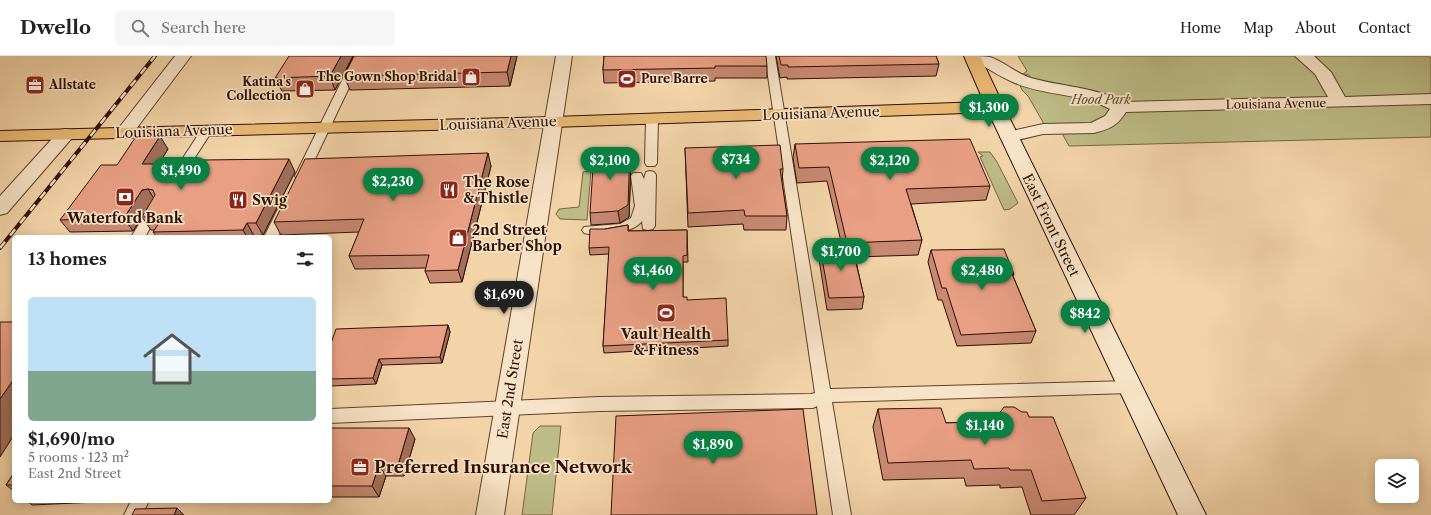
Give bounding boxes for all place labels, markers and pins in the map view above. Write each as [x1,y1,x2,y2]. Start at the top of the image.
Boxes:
shop icon: The Gown Shop Bridal [460,66,482,88]
sports icon: Pure Barre [616,68,638,90]
place label: The Gown Shop Bridal [316,69,457,84]
place label: Pure Barre [641,71,708,86]
office icon: Allstate [24,74,46,96]
place label: Katina's Collection [227,74,292,103]
place label: Allstate [48,77,96,92]
shop icon: Katina's Collection [294,78,316,100]
pin: $1,300 [956,94,1022,128]
pin: $734 [712,146,760,180]
pin: $2,100 [577,147,643,181]
pin: $2,120 [857,147,923,181]
pin: $1,490 [148,157,214,191]
pin: $2,230 [360,168,426,202]
place label: The Rose & Thistle [463,173,530,207]
restaurant icon: The Rose & Thistle [438,179,460,201]
bank icon: Waterford Bank [114,186,136,208]
restaurant icon: Swig [227,189,249,211]
place label: Swig [252,191,288,209]
place label: Waterford Bank [66,209,184,227]
place label: 2nd Street Barber Shop [472,221,562,255]
shop icon: 2nd Street Barber Shop [447,227,469,249]
pin: $1,700 [808,238,874,272]
pin: $1,460 [620,257,686,291]
pin: $2,480 [949,257,1015,291]
pin: $1,690 [471,281,537,315]
pin: $842 [1061,300,1109,334]
sports icon: Vault Health & Fitness [655,302,677,324]
place label: Vault Health & Fitness [620,325,711,359]
pin: $1,140 [952,412,1018,446]
pin: $1,890 [680,431,746,465]
office icon: Preferred Insurance Network [349,456,371,478]
place label: Preferred Insurance Network [374,457,633,477]

